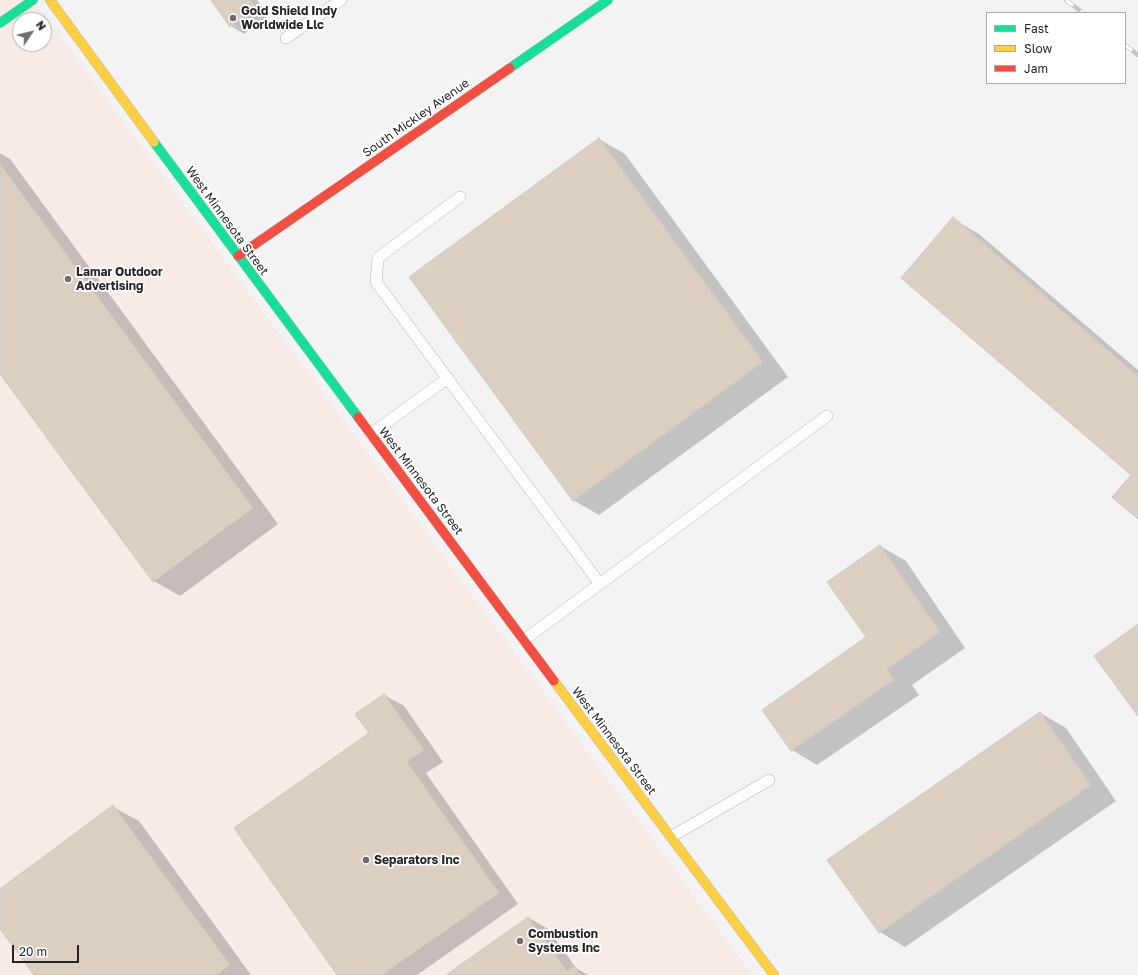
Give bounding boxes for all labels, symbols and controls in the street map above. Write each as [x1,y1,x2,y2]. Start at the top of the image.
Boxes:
place label: Gold Shield Indy Worldwide Llc [241,4,337,32]
north arrow [12,12,52,52]
legend [986,12,1126,84]
marker: Gold Shield Indy Worldwide Llc [228,13,238,23]
text: N [34,18,49,33]
text: Fast [1024,21,1049,36]
text: Slow [1024,41,1052,56]
text: Jam [1024,61,1048,76]
street label: South Mickley Avenue [360,76,472,160]
street label: West Minnesota Street [183,164,271,278]
place label: Lamar Outdoor Advertising [76,265,163,293]
marker: Lamar Outdoor Advertising [63,274,73,284]
street label: West Minnesota Street [376,424,466,538]
street label: West Minnesota Street [569,684,659,798]
place label: Separators Inc [374,853,460,867]
marker: Separators Inc [361,855,371,865]
place label: Combustion Systems Inc [528,927,600,955]
marker: Combustion Systems Inc [515,936,525,946]
scale bar [14,937,81,963]
text: 20 m [19,944,47,959]

